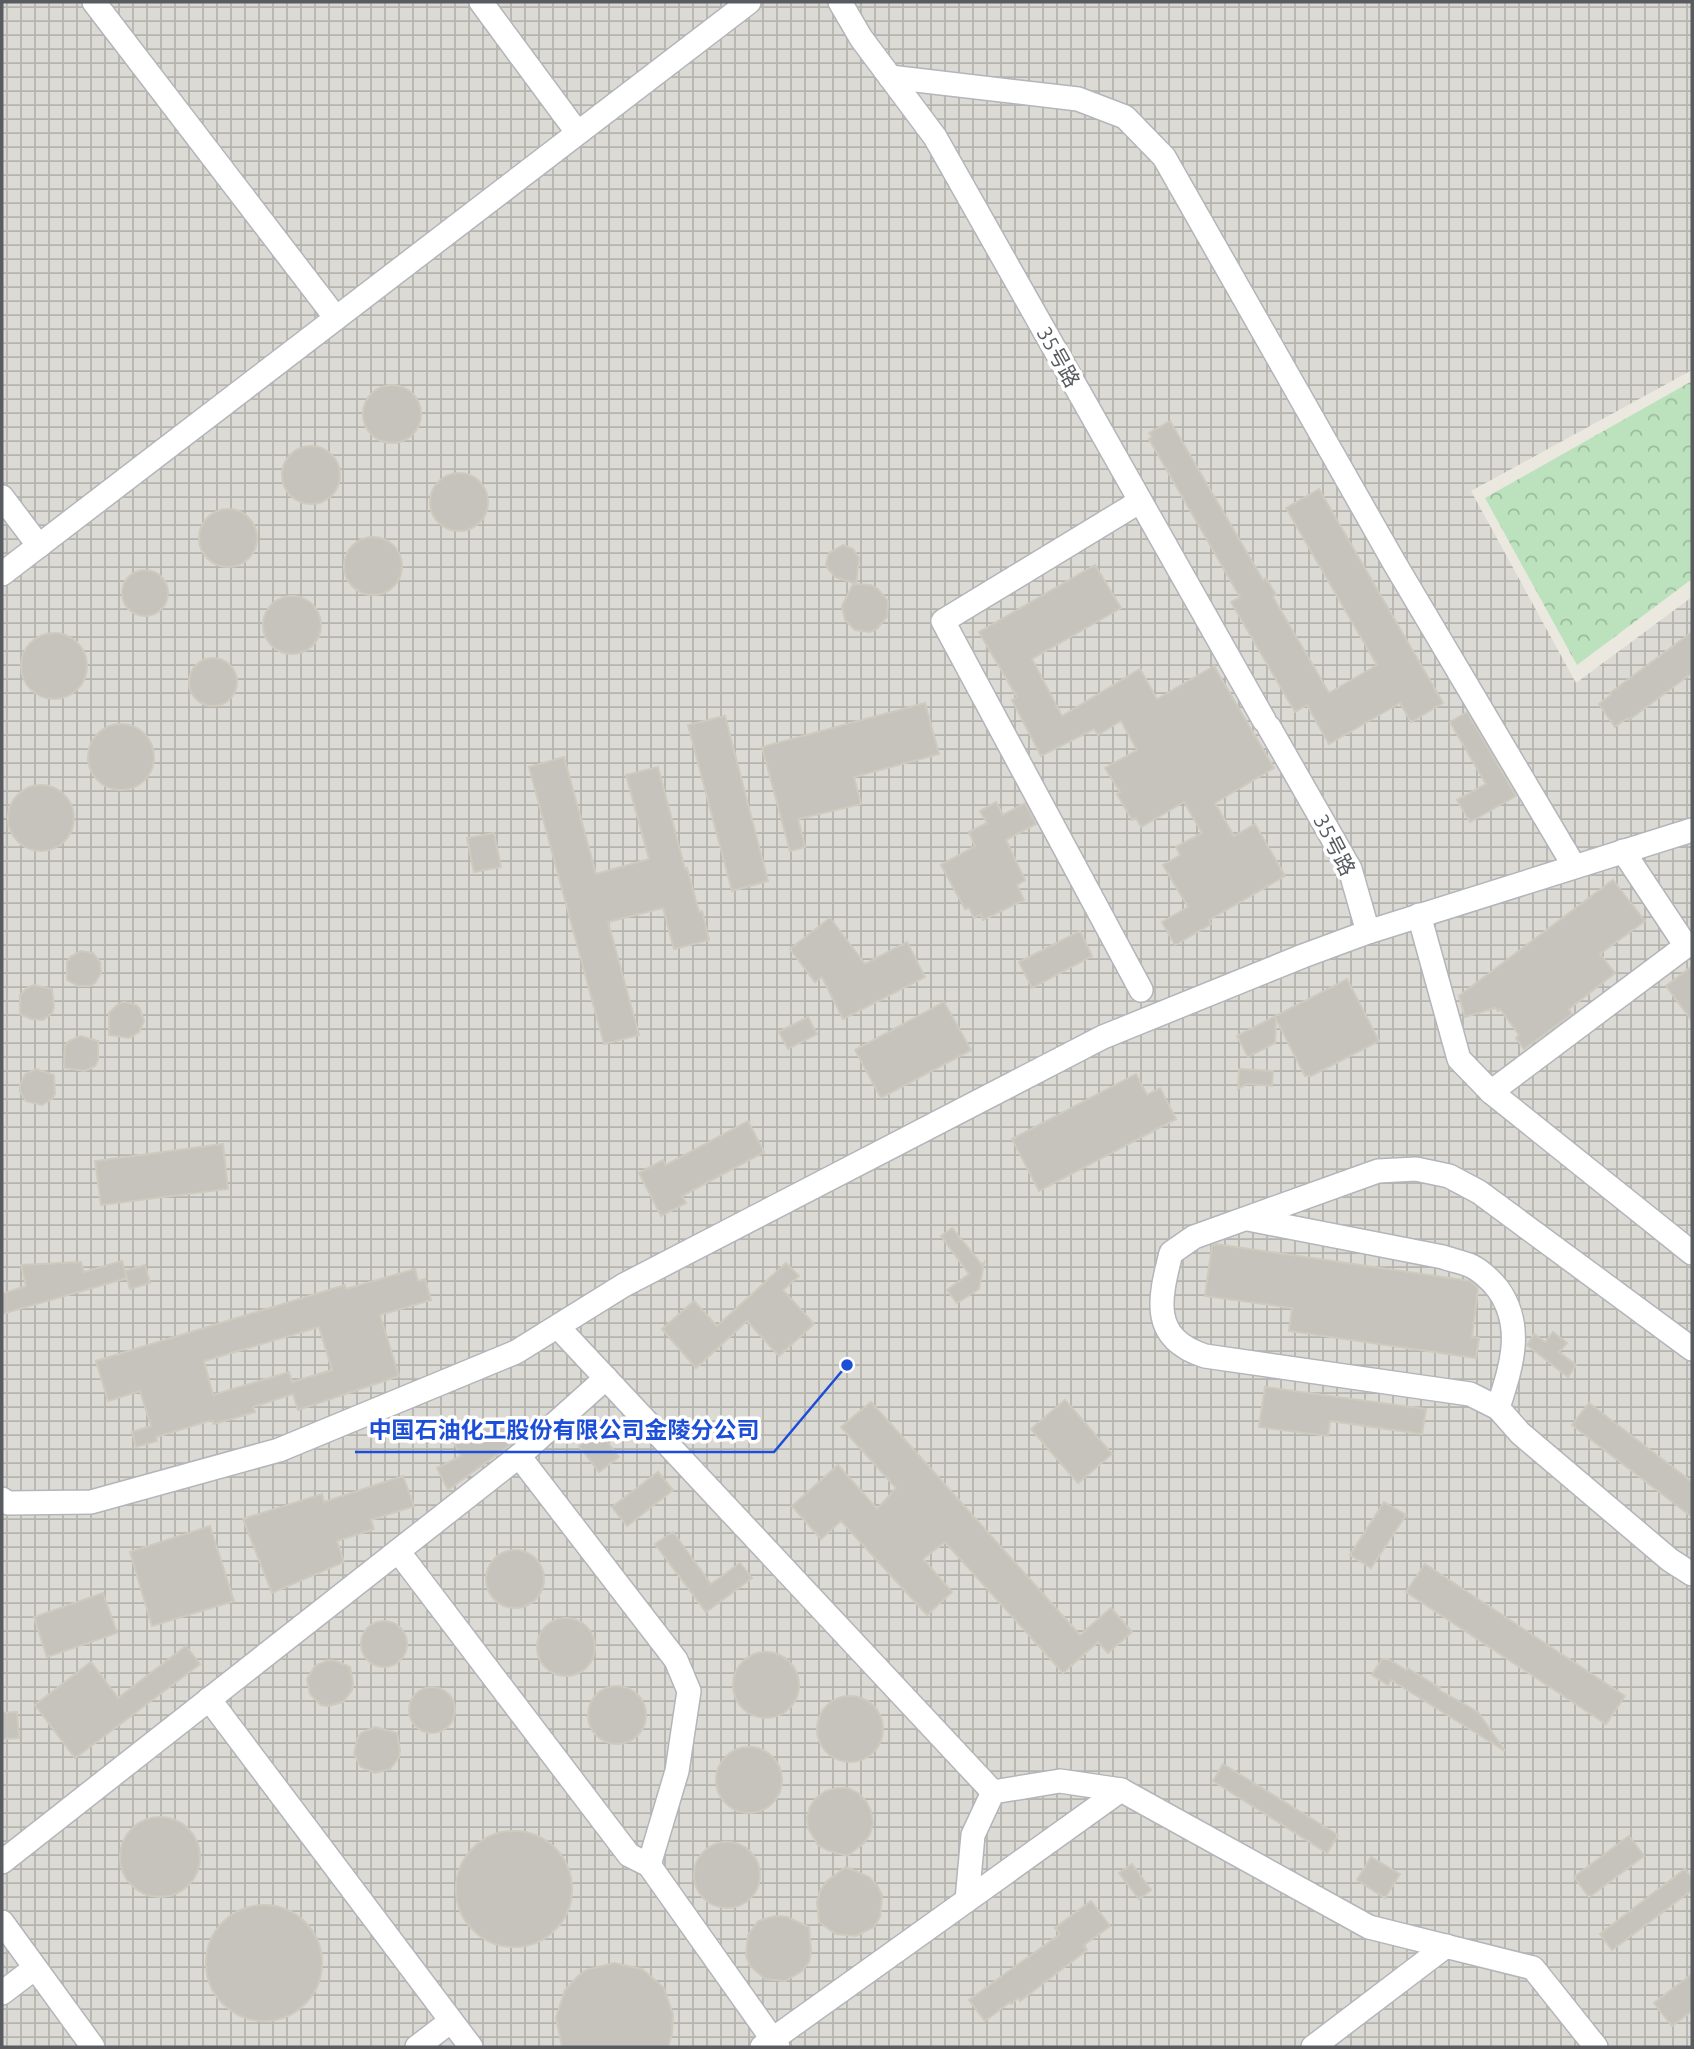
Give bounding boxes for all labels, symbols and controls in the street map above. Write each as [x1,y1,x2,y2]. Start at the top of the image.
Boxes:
street label: 35号路 [1032,322,1085,391]
street label: 35号路 [1309,810,1360,879]
callout: 中国石油化工股份有限公司金陵分公司 [355,1408,774,1452]
text: 中国石油化工股份有限公司金陵分公司 [369,1417,760,1442]

